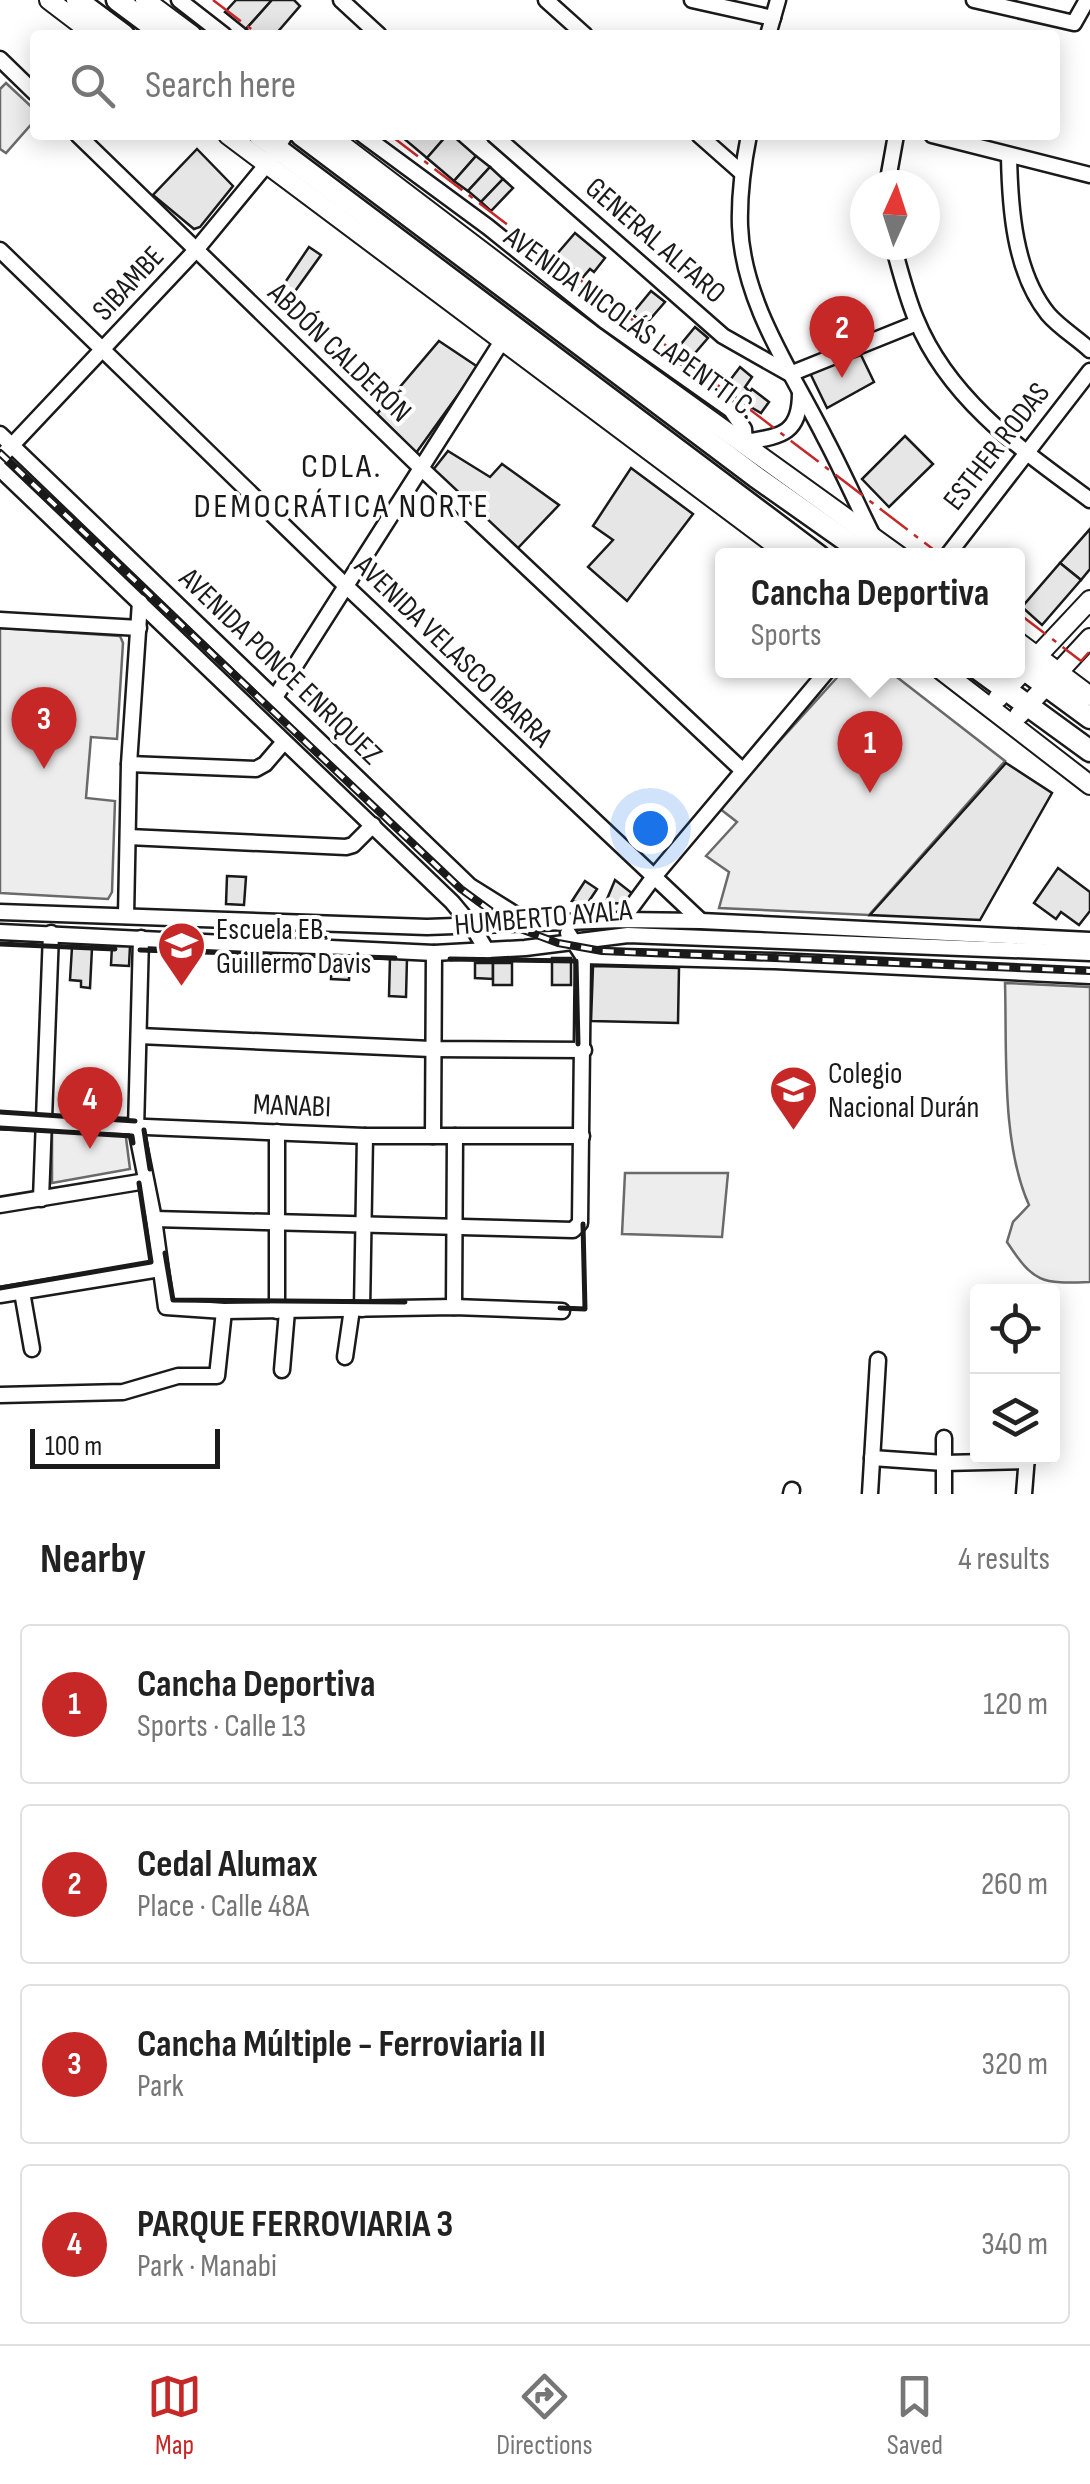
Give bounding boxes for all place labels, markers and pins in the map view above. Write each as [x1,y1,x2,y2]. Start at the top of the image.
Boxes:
pin: 2 [810,296,874,378]
pin: 3 [12,686,76,769]
pin: 1 [838,710,902,793]
place label: Escuela EB. Guillermo Davis [216,912,371,982]
school or university icon: Escuela EB. Guillermo Davis [155,920,207,988]
place label: Colegio Nacional Durán [828,1056,979,1126]
school or university icon: Colegio Nacional Durán [767,1064,819,1132]
pin: 4 [58,1066,122,1149]

